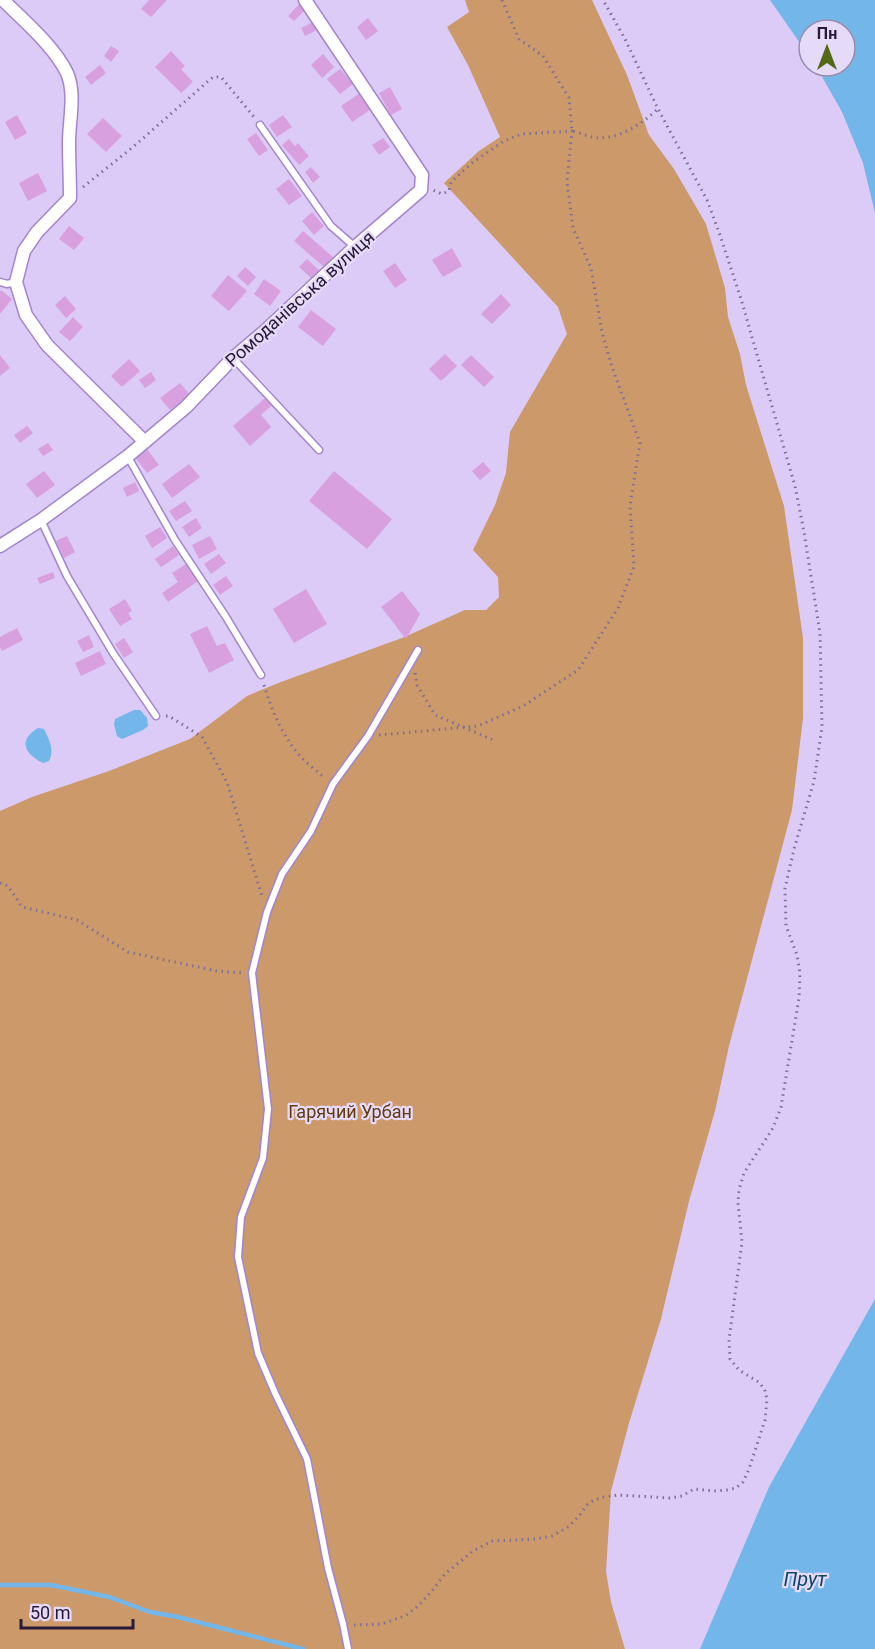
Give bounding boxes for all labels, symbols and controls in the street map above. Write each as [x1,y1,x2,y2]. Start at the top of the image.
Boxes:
north arrow [797,18,857,78]
text: Пн [817,24,837,43]
street label: Ромоданівська вулиця [221,226,378,371]
park label: Гарячий Урбан [288,1101,412,1122]
water label: Прут [783,1567,827,1591]
scale bar [21,1592,134,1630]
text: 50 m [30,1602,70,1623]

